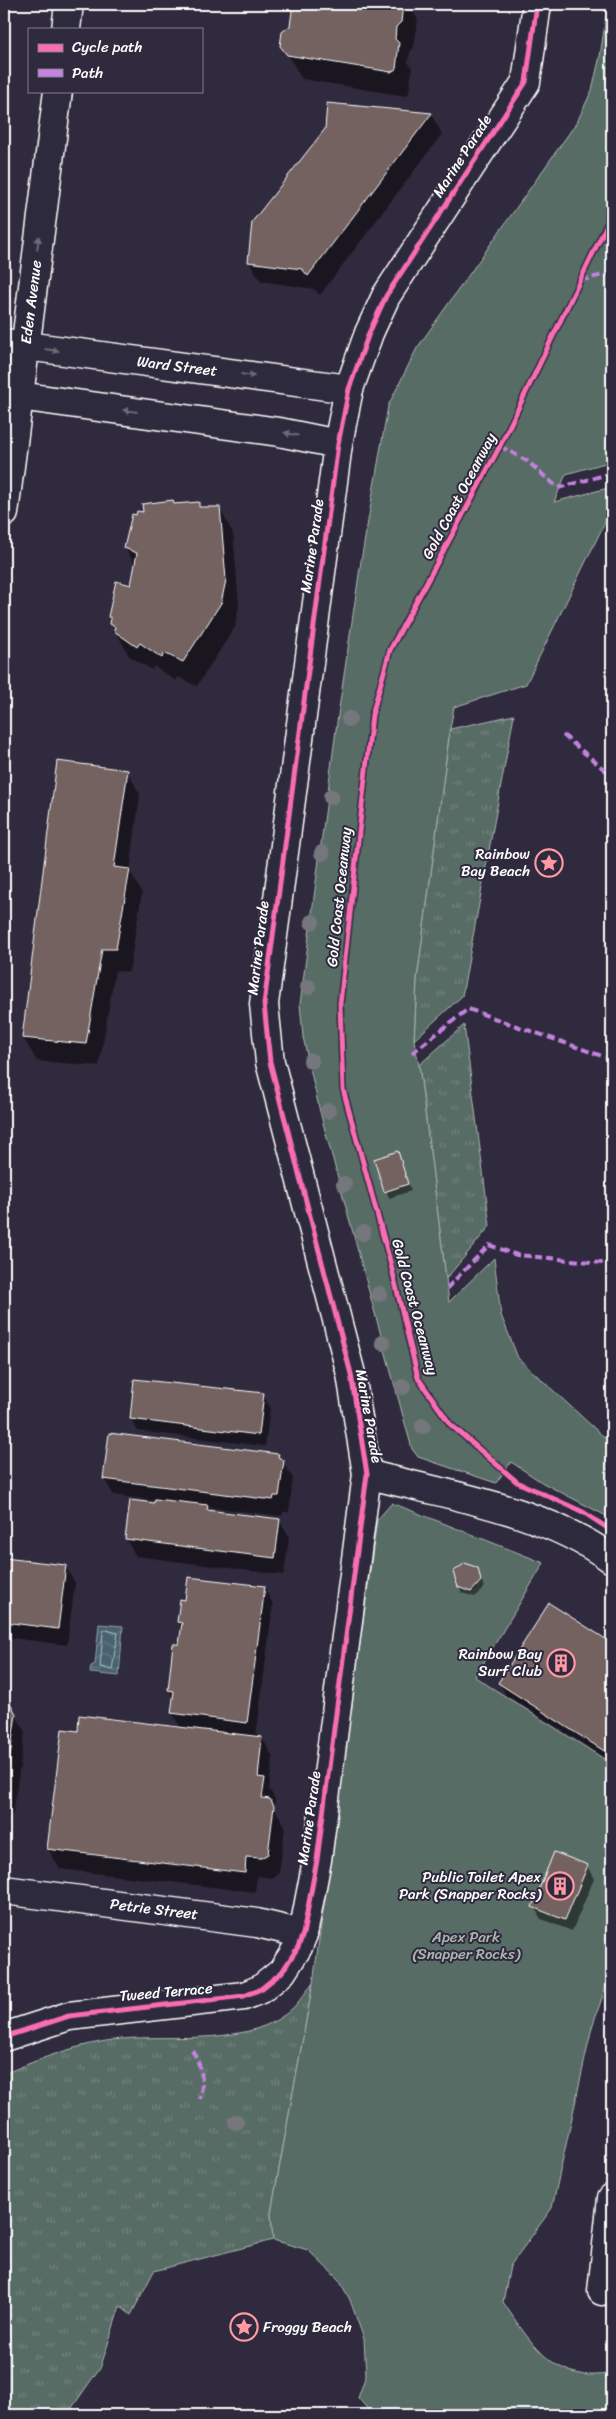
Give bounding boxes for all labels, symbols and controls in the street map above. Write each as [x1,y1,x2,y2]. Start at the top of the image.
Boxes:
legend [28,28,202,92]
text: Cycle path [72,34,143,60]
text: Path [72,60,103,86]
street label: Marine Parade [425,109,499,203]
one-way arrow [35,235,43,251]
street label: Eden Avenue [13,258,49,345]
one-way arrow [44,346,60,354]
street label: Ward Street [135,348,219,384]
one-way arrow [240,371,256,379]
one-way arrow [122,407,138,415]
street label: Gold Coast Oceanway [415,428,504,564]
one-way arrow [282,430,298,438]
street label: Marine Parade [293,497,331,595]
street label: Gold Coast Oceanway [319,826,359,968]
place label: Rainbow Bay Beach [461,841,531,884]
place icon: Rainbow Bay Beach [534,848,564,878]
street label: Marine Parade [239,899,277,997]
street label: Gold Coast Oceanway [384,1236,446,1378]
street label: Marine Parade [348,1367,390,1465]
place label: Rainbow Bay Surf Club [459,1641,542,1684]
building icon: Rainbow Bay Surf Club [546,1648,576,1678]
street label: Marine Parade [290,1769,328,1867]
place label: Public Toilet Apex Park (Snapper Rocks) [399,1864,542,1907]
building icon: Public Toilet Apex Park (Snapper Rocks) [545,1871,575,1901]
street label: Petrie Street [109,1891,200,1927]
park label: Apex Park (Snapper Rocks) [412,1924,521,1967]
street label: Tweed Terrace [118,1975,214,2009]
place icon: Froggy Beach [229,2312,259,2342]
place label: Froggy Beach [263,2314,352,2340]

